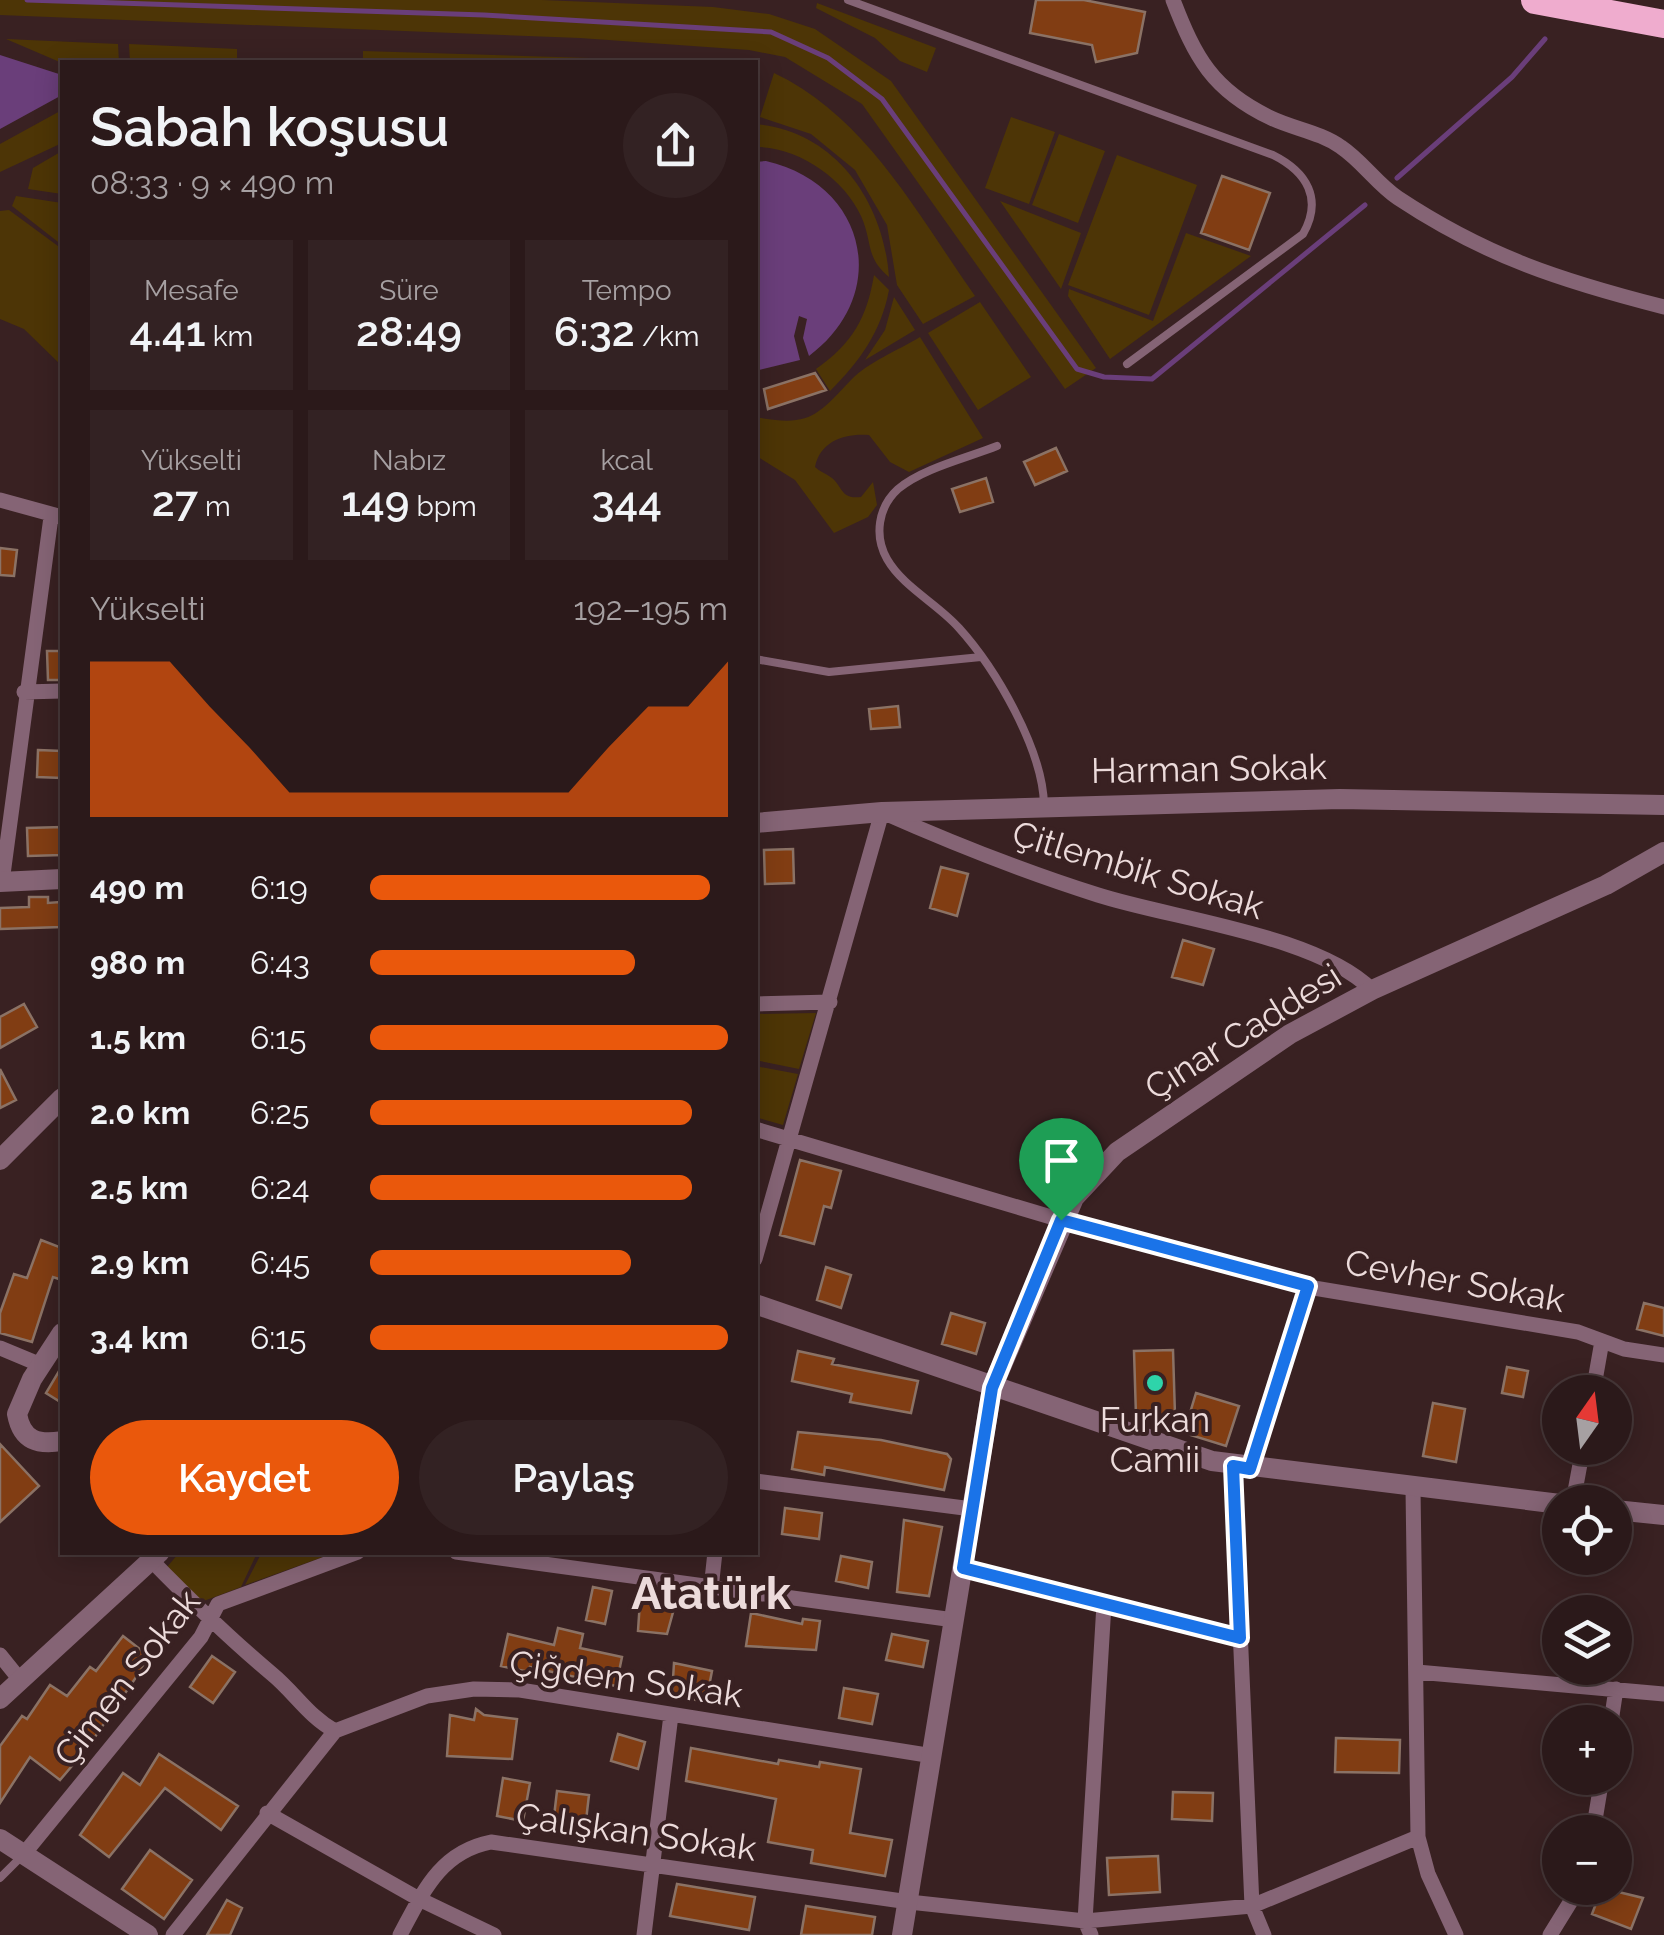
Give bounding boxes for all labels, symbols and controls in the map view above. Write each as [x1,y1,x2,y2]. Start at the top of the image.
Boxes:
button: share [623,93,728,198]
text: Sabah koşusu [90,94,449,159]
text: 08:33 · 9 × 490 m [90,164,334,201]
text: Mesafe [144,274,239,307]
text: Süre [379,274,439,307]
text: Tempo [582,274,672,307]
text: 4.41 [129,307,206,356]
text: 28:49 [356,307,462,356]
text: 6:32 [554,307,635,356]
text: km [206,320,253,353]
text: /km [635,320,699,353]
text: Yükselti [141,444,242,477]
text: Nabız [372,444,446,477]
text: kcal [600,444,653,477]
text: 27 [152,477,198,526]
text: 149 [341,477,409,526]
text: 344 [591,477,662,526]
text: m [198,490,231,523]
text: bpm [409,490,477,523]
text: Yükselti [90,590,206,627]
text: 192–195 m [573,590,728,627]
street label: Harman Sokak [1091,746,1328,791]
street label: Çitlembik Sokak [1008,812,1269,927]
text: 490 m [90,869,184,906]
text: 6:19 [250,869,308,906]
text: 980 m [90,944,185,981]
text: 6:43 [250,944,310,981]
street label: Çınar Caddesi [1137,955,1348,1108]
text: 1.5 km [90,1019,186,1056]
text: 6:15 [250,1019,306,1056]
text: 2.0 km [90,1094,190,1131]
text: 6:25 [250,1094,309,1131]
pin [1019,1118,1104,1221]
icon: arrive [1034,1133,1089,1188]
text: 2.5 km [90,1169,188,1206]
text: 6:24 [250,1169,309,1206]
street label: Cevher Sokak [1342,1241,1569,1320]
text: 2.9 km [90,1244,189,1281]
text: 6:45 [250,1244,310,1281]
text: 3.4 km [90,1319,189,1356]
text: 6:15 [250,1319,306,1356]
marker: Furkan Camii [1144,1372,1166,1394]
north arrow [1542,1375,1632,1465]
map controls [1542,1375,1632,1905]
place label: Furkan Camii [1100,1399,1210,1480]
button: Kaydet [90,1420,399,1535]
button: Paylaş [419,1420,728,1535]
button: locate [1542,1485,1632,1575]
district label: Atatürk [631,1567,792,1620]
street label: Çimen Sokak [45,1581,208,1774]
button: layers [1542,1595,1632,1685]
street label: Çiğdem Sokak [507,1642,746,1715]
button: + [1542,1705,1632,1795]
street label: Çalışkan Sokak [513,1794,759,1869]
button: − [1542,1815,1632,1905]

